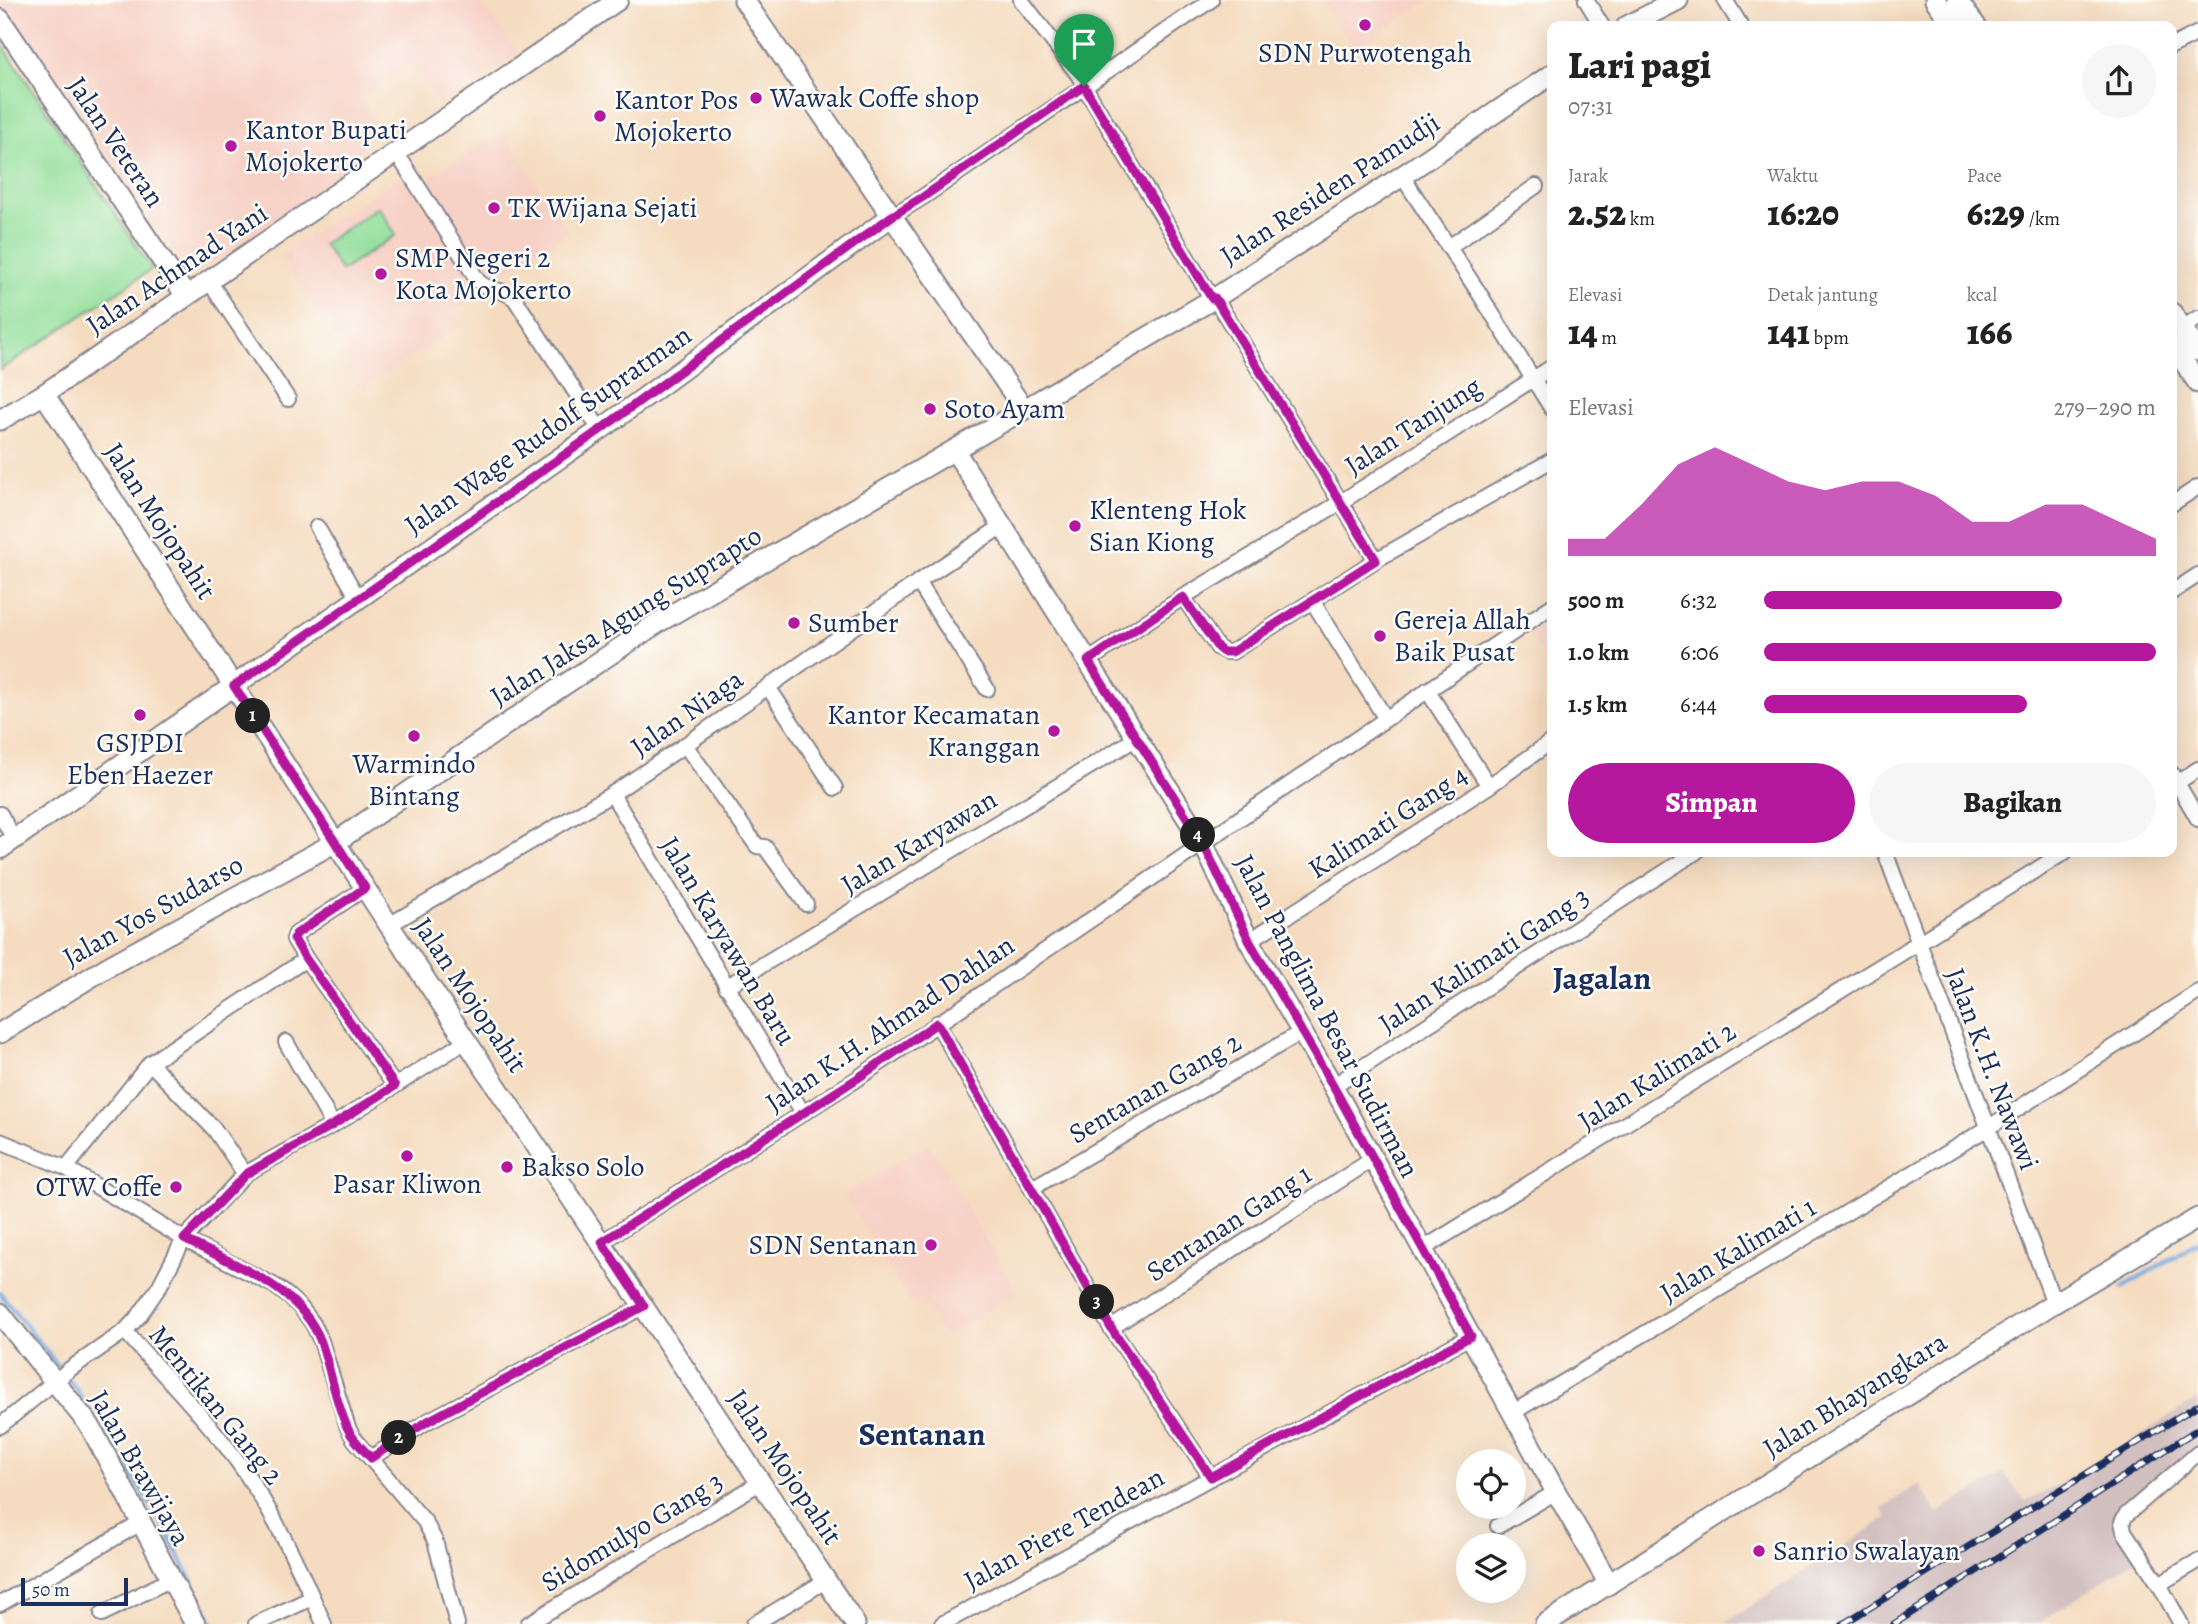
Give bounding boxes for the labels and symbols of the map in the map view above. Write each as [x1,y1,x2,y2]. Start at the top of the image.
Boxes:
pin [1054,14,1114,86]
marker: SDN Purwotengah [1357,17,1373,33]
place label: SDN Purwotengah [1258,34,1472,72]
street label: Jalan Veteran [58,69,174,215]
place label: Wawak Coffe shop [769,79,979,117]
place label: Kantor Pos Mojokerto [614,81,739,151]
marker: Wawak Coffe shop [748,90,764,106]
street label: Jalan Residen Pamudji [1213,104,1447,274]
marker: Kantor Pos Mojokerto [592,108,608,124]
place label: Kantor Bupati Mojokerto [245,111,407,181]
marker: Kantor Bupati Mojokerto [223,138,239,154]
place label: TK Wijana Sejati [508,189,697,227]
street label: Jalan Achmad Yani [79,194,275,344]
marker: TK Wijana Sejati [486,200,502,216]
place label: SMP Negeri 2 Kota Mojokerto [395,239,571,309]
marker: SMP Negeri 2 Kota Mojokerto [373,266,389,282]
street label: Jalan Wage Rudolf Supratman [397,316,699,544]
street label: Jalan Tanjung [1337,368,1489,484]
place label: Soto Ayam [944,390,1065,428]
marker: Soto Ayam [922,401,938,417]
street label: Jalan Mojopahit [95,435,225,607]
place label: Klenteng Hok Sian Kiong [1089,491,1247,561]
street label: Jalan Jaksa Agung Suprapto [483,517,769,715]
marker: Klenteng Hok Sian Kiong [1067,518,1083,534]
place label: Gereja Allah Baik Pusat [1394,601,1531,671]
place label: Sumber [808,604,899,642]
marker: Sumber [786,615,802,631]
marker: Gereja Allah Baik Pusat [1372,628,1388,644]
street label: Jalan Niaga [623,660,751,766]
place label: Kantor Kecamatan Kranggan [827,696,1040,766]
pin: 1 [236,698,270,734]
marker: GSJPDI Eben Haezer [132,707,148,723]
marker: Kantor Kecamatan Kranggan [1046,723,1062,739]
place label: GSJPDI Eben Haezer [67,724,214,794]
marker: Warmindo Bintang [406,728,422,744]
place label: Warmindo Bintang [351,745,476,815]
street label: Kalimati Gang 4 [1301,756,1475,888]
street label: Jalan Karyawan [834,780,1004,904]
pin: 4 [1180,818,1216,852]
street label: Jalan Karyawan Baru [651,830,806,1053]
street label: Jalan Yos Sudarso [56,846,250,976]
street label: Jalan Panglima Besar Sudirman [1226,848,1428,1184]
street label: Jalan Kalimati Gang 3 [1371,878,1597,1042]
street label: Jalan Mojopahit [404,910,536,1080]
street label: Jalan K.H. Ahmad Dahlan [758,926,1022,1122]
district label: Jagalan [1553,956,1651,1000]
street label: Jalan K.H. Nawawi [1936,962,2048,1176]
street label: Jalan Kalimati 2 [1571,1012,1743,1140]
street label: Sentanan Gang 2 [1062,1023,1248,1153]
marker: Pasar Kliwon [399,1148,415,1164]
place label: Bakso Solo [521,1148,644,1186]
street label: Sentanan Gang 1 [1139,1155,1319,1291]
marker: Bakso Solo [499,1159,515,1175]
place label: Pasar Kliwon [332,1165,482,1203]
place label: OTW Coffe [35,1168,162,1206]
marker: OTW Coffe [168,1179,184,1195]
street label: Jalan Kalimati 1 [1653,1188,1823,1312]
place label: SDN Sentanan [749,1226,917,1264]
marker: SDN Sentanan [923,1237,939,1253]
pin: 3 [1080,1284,1114,1320]
street label: Mentikan Gang 2 [140,1317,292,1493]
street label: Jalan Bhayangkara [1756,1323,1954,1467]
street label: Jalan Mojopahit [719,1382,851,1552]
street label: Jalan Brawijaya [80,1383,200,1553]
district label: Sentanan [858,1412,986,1456]
pin: 2 [382,1420,416,1456]
street label: Jalan Piere Tendean [957,1458,1171,1600]
street label: Sidomulyo Gang 3 [534,1463,730,1601]
place label: Sanrio Swalayan [1773,1532,1960,1570]
marker: Sanrio Swalayan [1751,1543,1767,1559]
scale bar [21,1575,128,1607]

